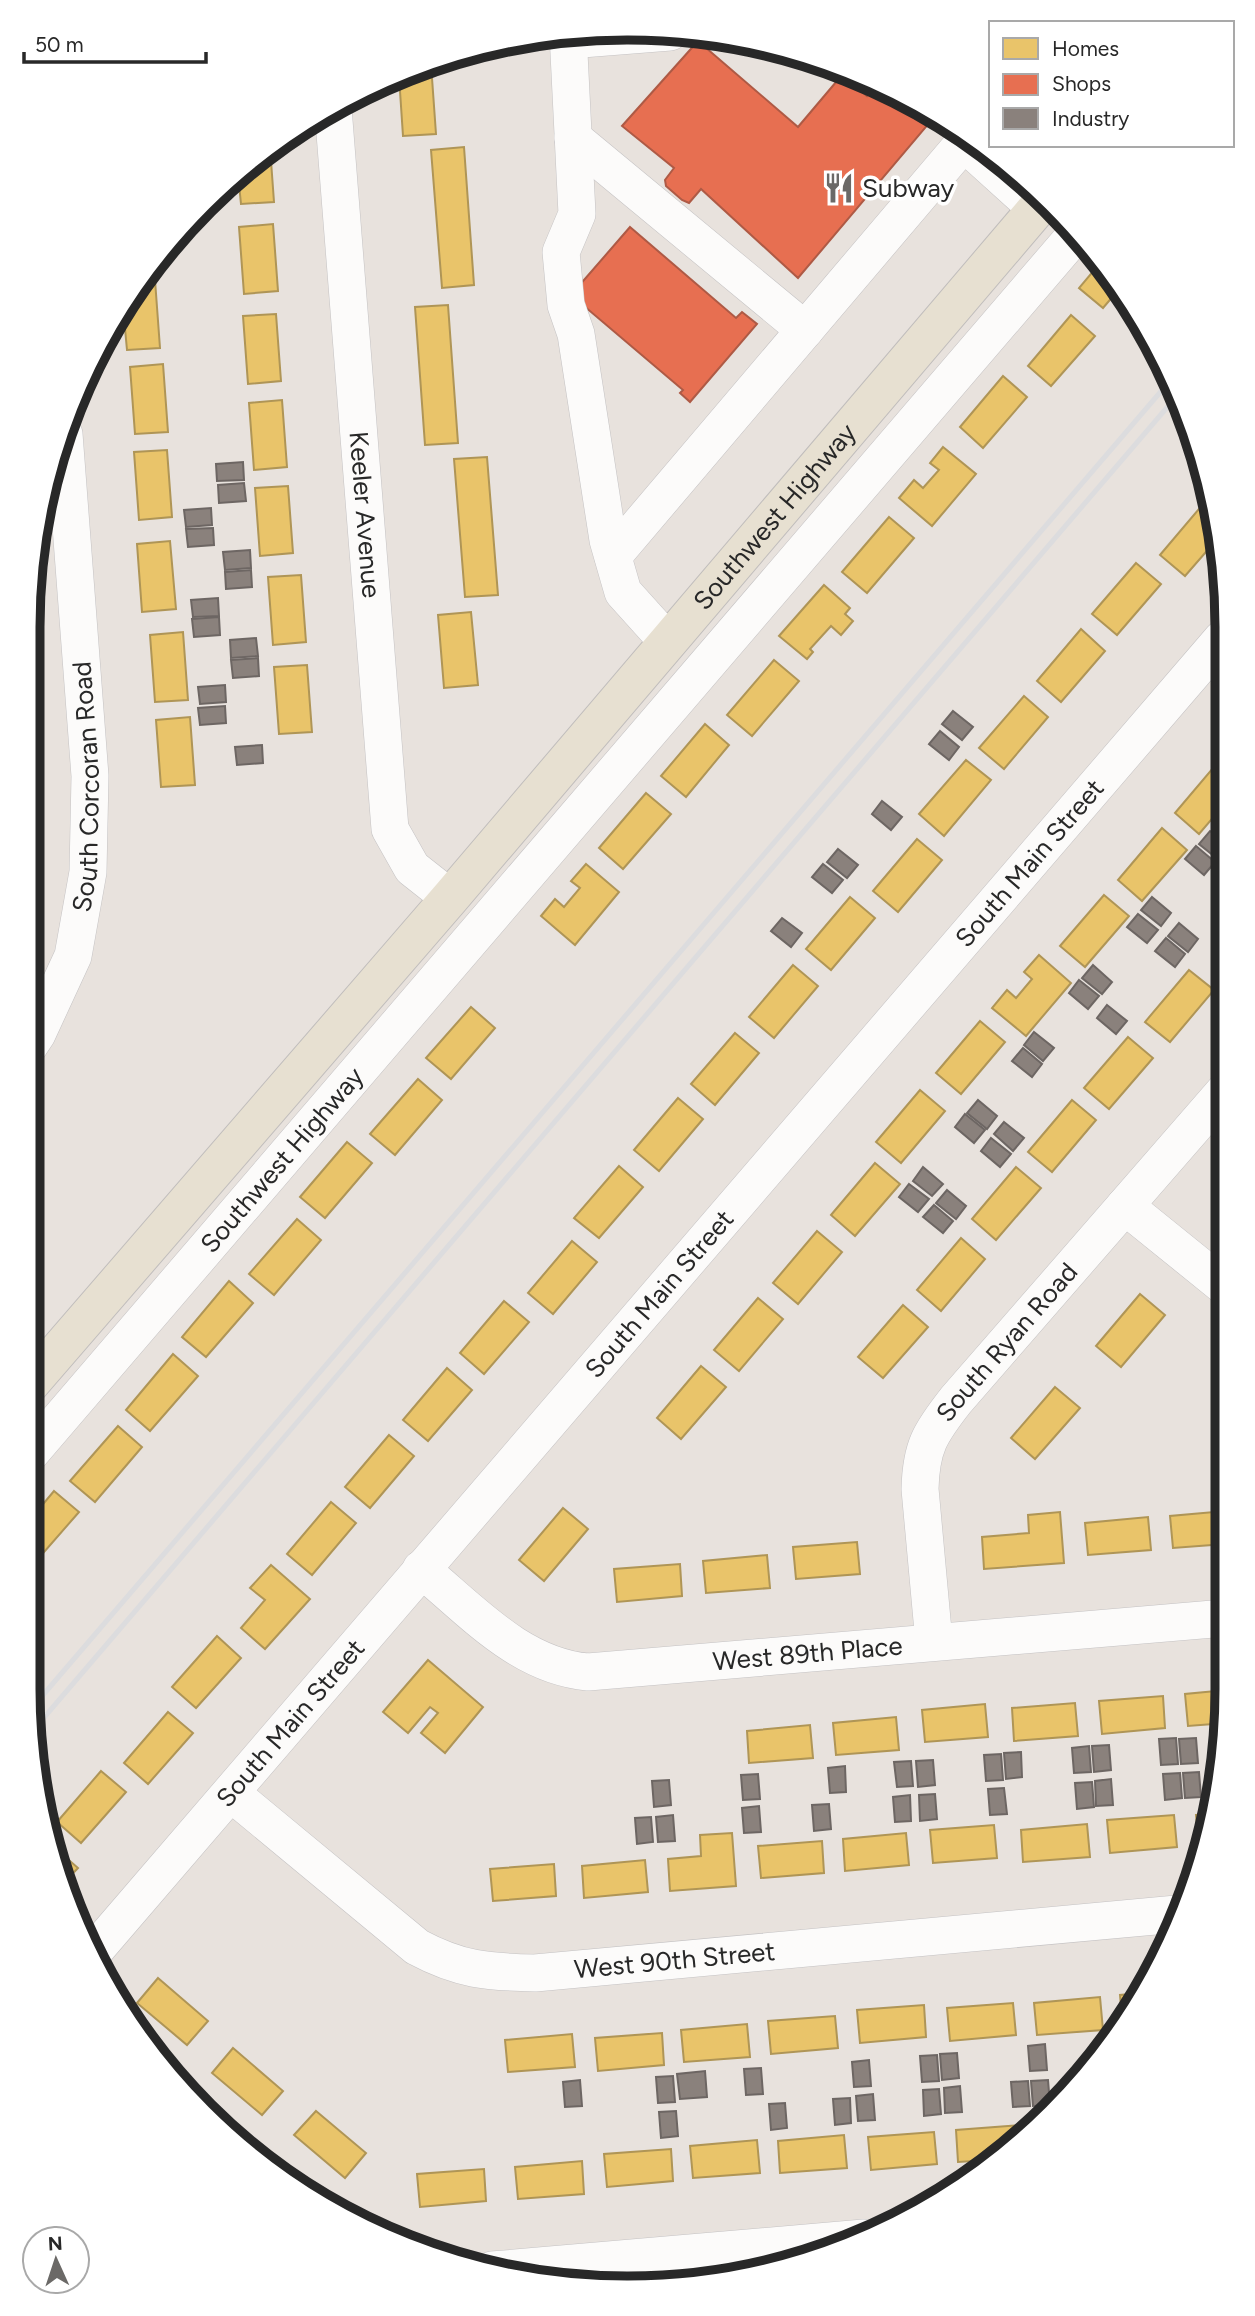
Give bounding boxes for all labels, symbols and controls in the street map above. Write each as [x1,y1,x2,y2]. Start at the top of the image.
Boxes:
scale bar [24,21,206,65]
legend [989,21,1234,147]
text: 50 m [35,32,84,57]
text: Homes [1052,36,1119,61]
text: Shops [1052,71,1111,96]
text: Industry [1052,106,1129,131]
restaurant icon: Subway [822,171,856,205]
place label: Subway [862,172,955,204]
street label: Southwest Highway [686,417,863,616]
street label: Keeler Avenue [343,430,388,599]
street label: South Corcoran Road [65,660,106,914]
street label: South Main Street [948,772,1111,954]
street label: Southwest Highway [193,1060,371,1259]
street label: South Main Street [578,1203,740,1384]
street label: South Ryan Road [929,1256,1084,1428]
street label: West 89th Place [711,1629,904,1677]
street label: South Main Street [209,1632,371,1814]
street label: West 90th Street [573,1935,777,1985]
north arrow [21,2225,91,2295]
text: N [47,2232,63,2255]

